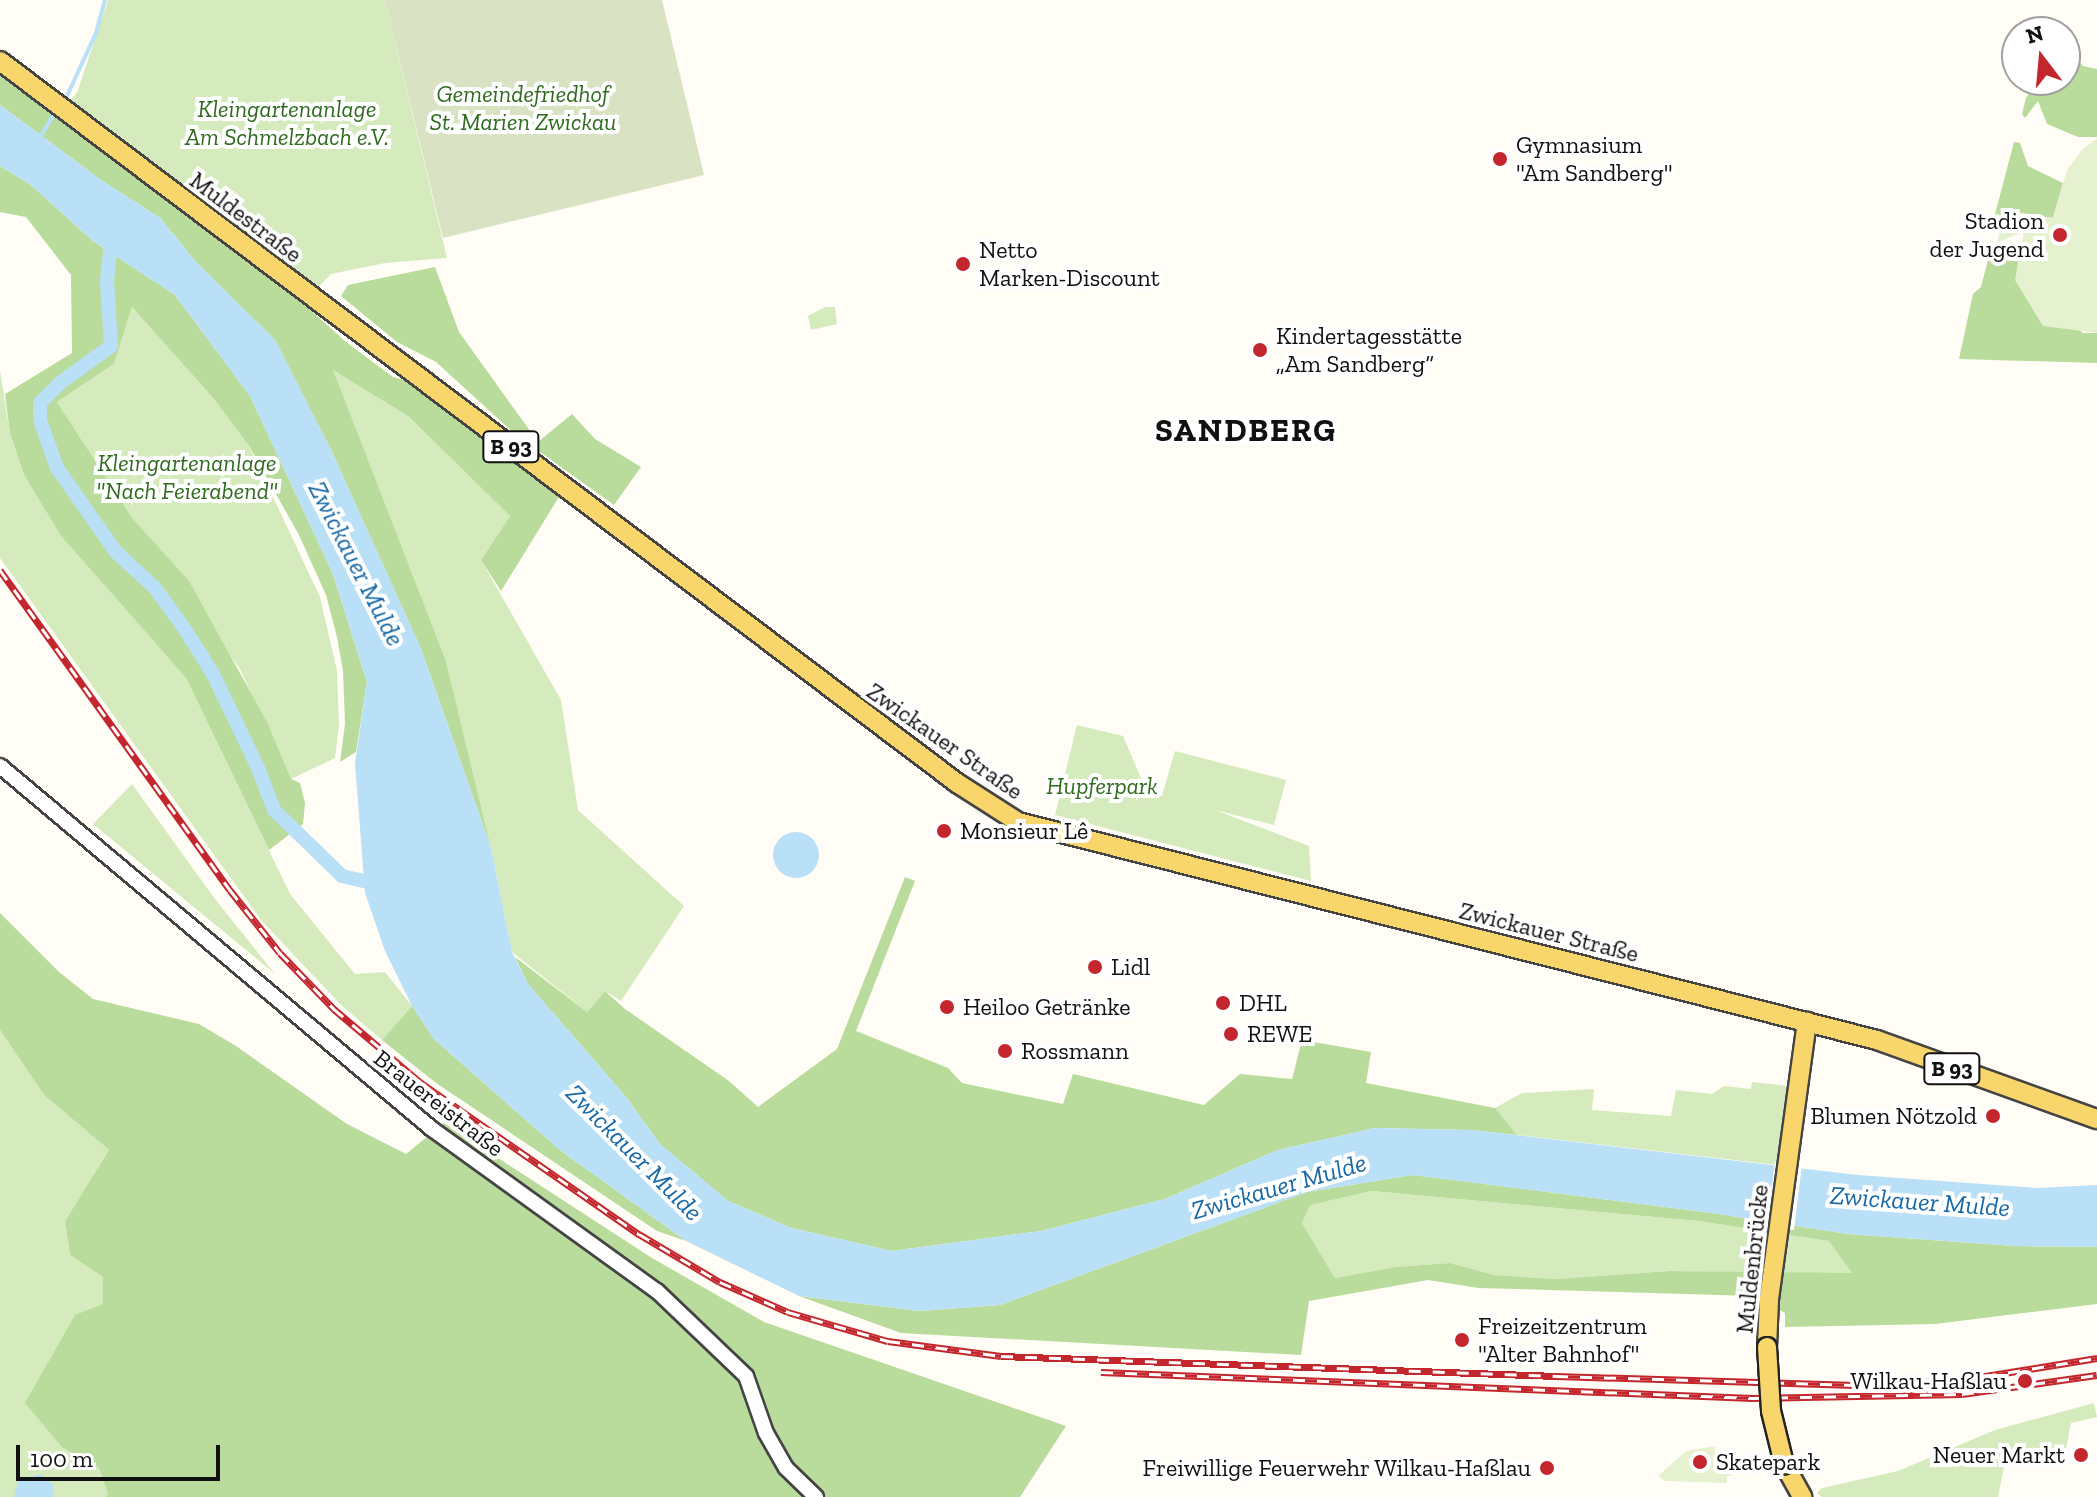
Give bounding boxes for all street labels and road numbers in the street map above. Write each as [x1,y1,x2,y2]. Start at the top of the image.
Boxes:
street label: Muldestraße [184,165,308,269]
road number: B 93 [481,429,541,465]
street label: Zwickauer Straße [861,676,1029,806]
street label: Zwickauer Straße [1456,896,1642,968]
street label: Brauereistraße [368,1043,510,1163]
road number: B 93 [1922,1051,1982,1087]
street label: Muldenbrücke [1730,1183,1774,1335]

